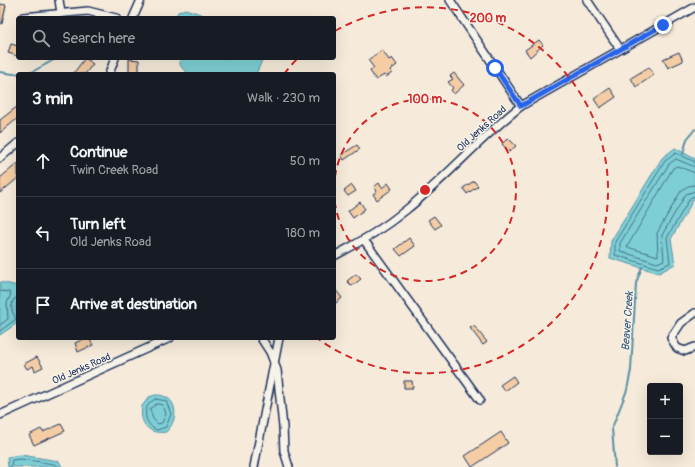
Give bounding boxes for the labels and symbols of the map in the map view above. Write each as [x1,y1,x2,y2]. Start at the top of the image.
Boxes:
text: 200 m [470,11,507,26]
route end [654,16,672,34]
route start [486,59,504,77]
text: 100 m [408,92,443,107]
street label: Old Jenks Road [454,103,509,154]
centre of rings [418,183,432,197]
water label: Beaver Creek [619,290,636,351]
street label: Old Jenks Road [50,351,112,387]

